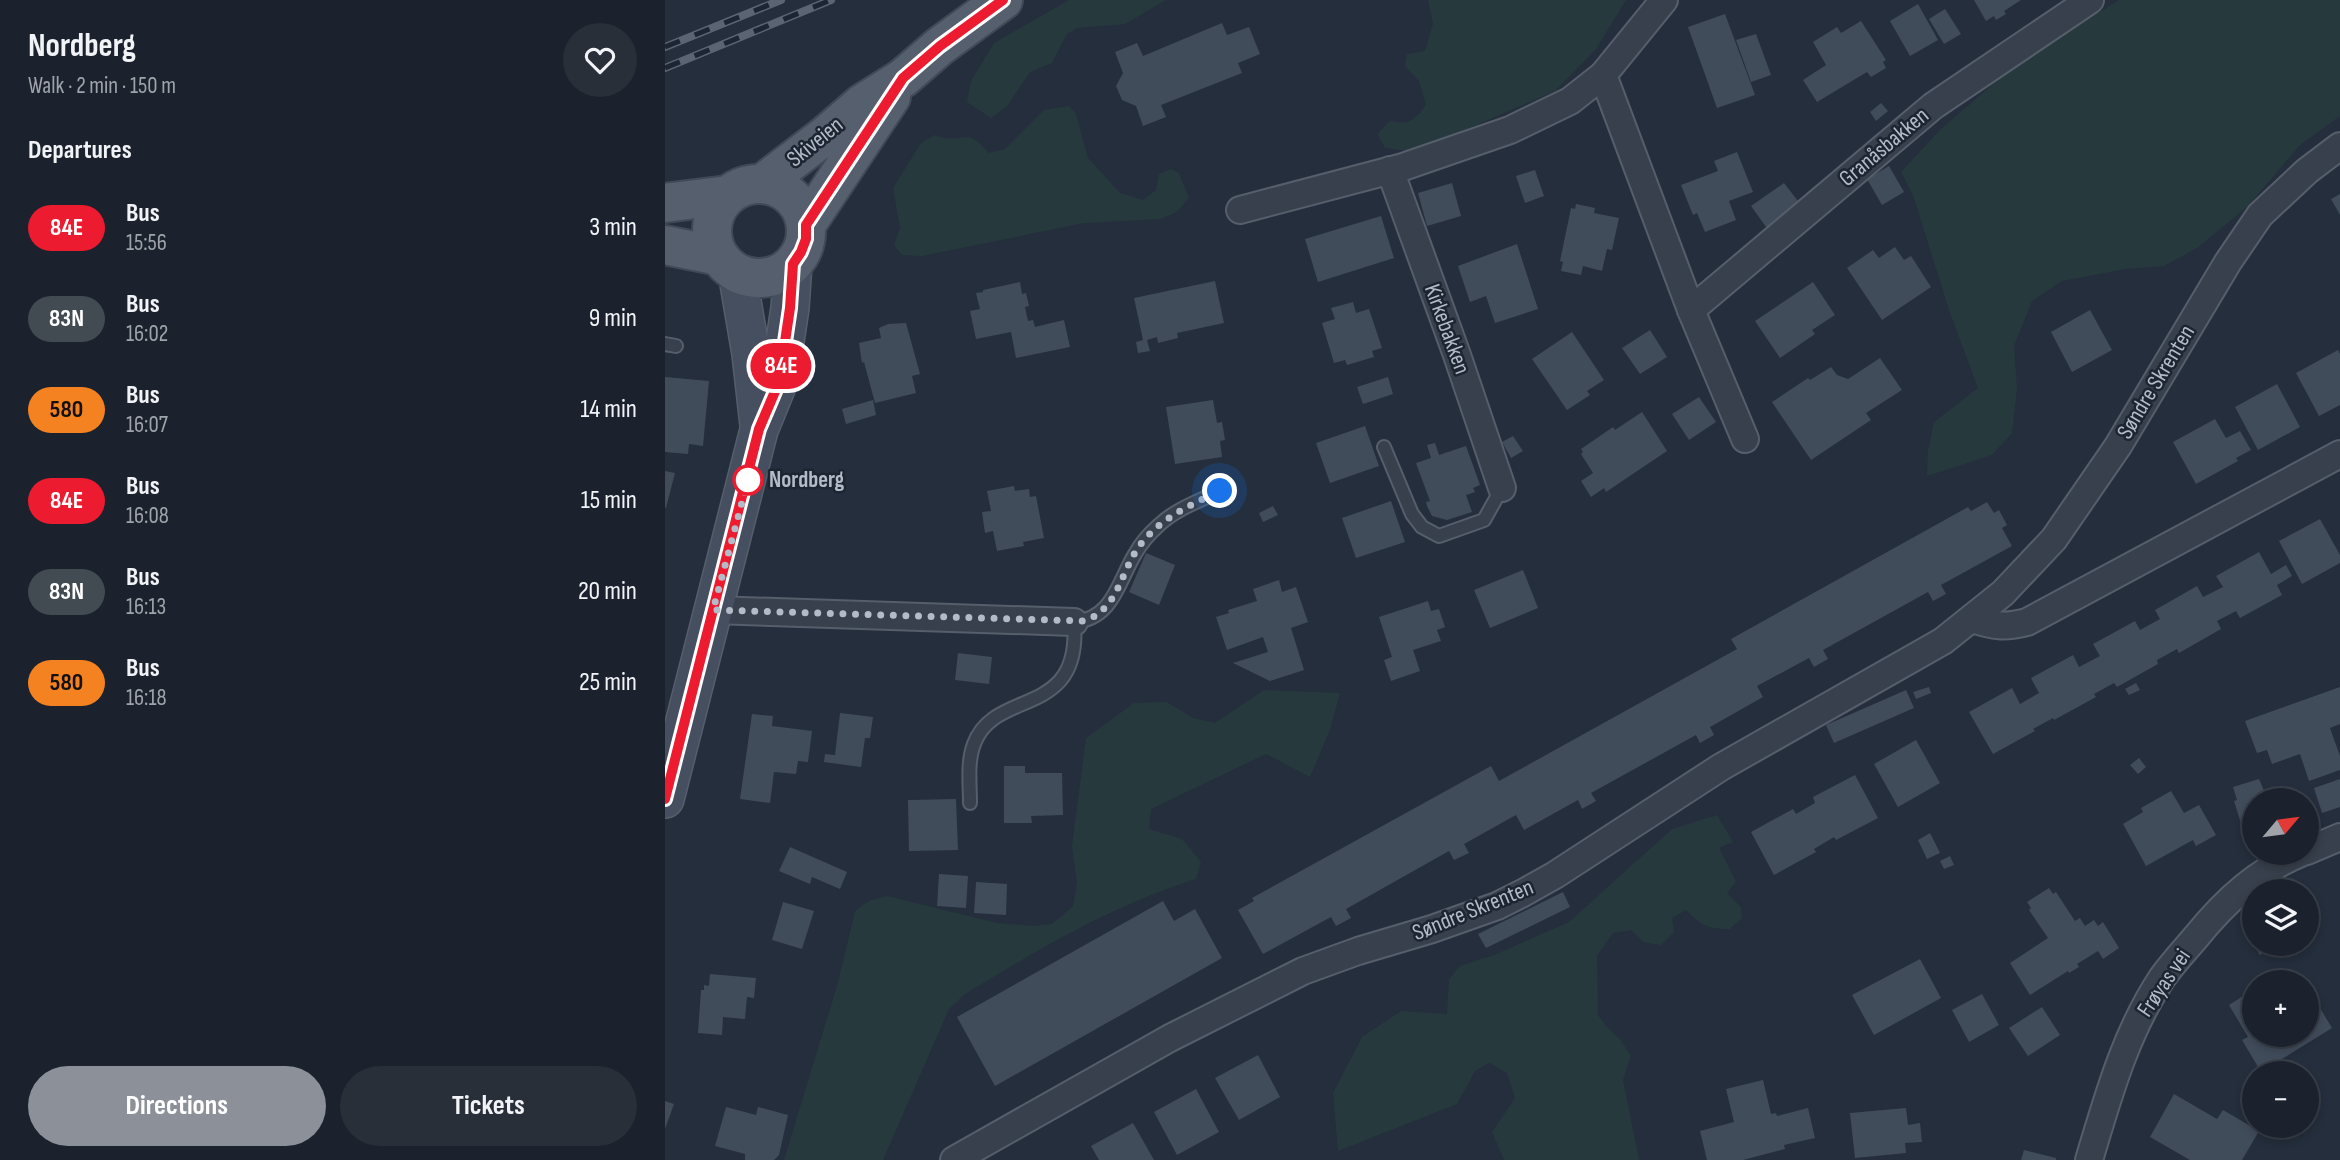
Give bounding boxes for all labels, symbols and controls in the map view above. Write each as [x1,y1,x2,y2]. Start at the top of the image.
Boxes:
button: heart [563,23,637,97]
text: Nordberg [28,26,136,66]
text: Walk · 2 min · 150 m [28,72,176,100]
street label: Granåsbakken [1834,101,1934,193]
street label: Skiveien [781,111,849,173]
text: Departures [28,135,132,166]
text: Bus [126,198,160,229]
text: 3 min [589,212,637,243]
text: 84E [50,213,83,242]
text: 15:56 [126,229,167,257]
street label: Kirkebakken [1418,280,1476,378]
text: Bus [126,289,160,320]
text: 9 min [589,303,637,334]
text: 83N [49,304,84,333]
text: 16:02 [126,320,168,348]
street label: Søndre Skrenten [2111,320,2201,444]
line badge: 84E [741,343,821,389]
text: 84E [764,351,798,380]
text: Bus [126,380,160,411]
text: 14 min [580,394,637,425]
text: 580 [50,395,83,424]
text: 16:07 [126,411,168,439]
marker: Nordberg [733,465,763,495]
place label: Nordberg [769,466,845,494]
text: Bus [126,471,160,502]
your location [1202,473,1237,508]
text: 15 min [581,485,637,516]
text: 84E [50,486,83,515]
text: 16:08 [126,502,169,530]
text: Bus [126,562,160,593]
text: 20 min [578,576,637,607]
text: 83N [49,577,84,606]
text: 16:13 [126,593,166,621]
text: Bus [126,653,160,684]
text: 25 min [579,667,637,698]
text: 580 [50,668,83,697]
text: 16:18 [126,684,167,712]
north arrow [2242,788,2319,864]
map controls [2242,788,2319,1138]
street label: Søndre Skrenten [1408,873,1538,947]
button: layers [2242,879,2319,956]
street label: Frøyas vei [2131,944,2197,1022]
button: + [2242,970,2319,1047]
button: − [2242,1061,2319,1138]
button: Directions [28,1066,326,1146]
button: Tickets [340,1066,637,1146]

